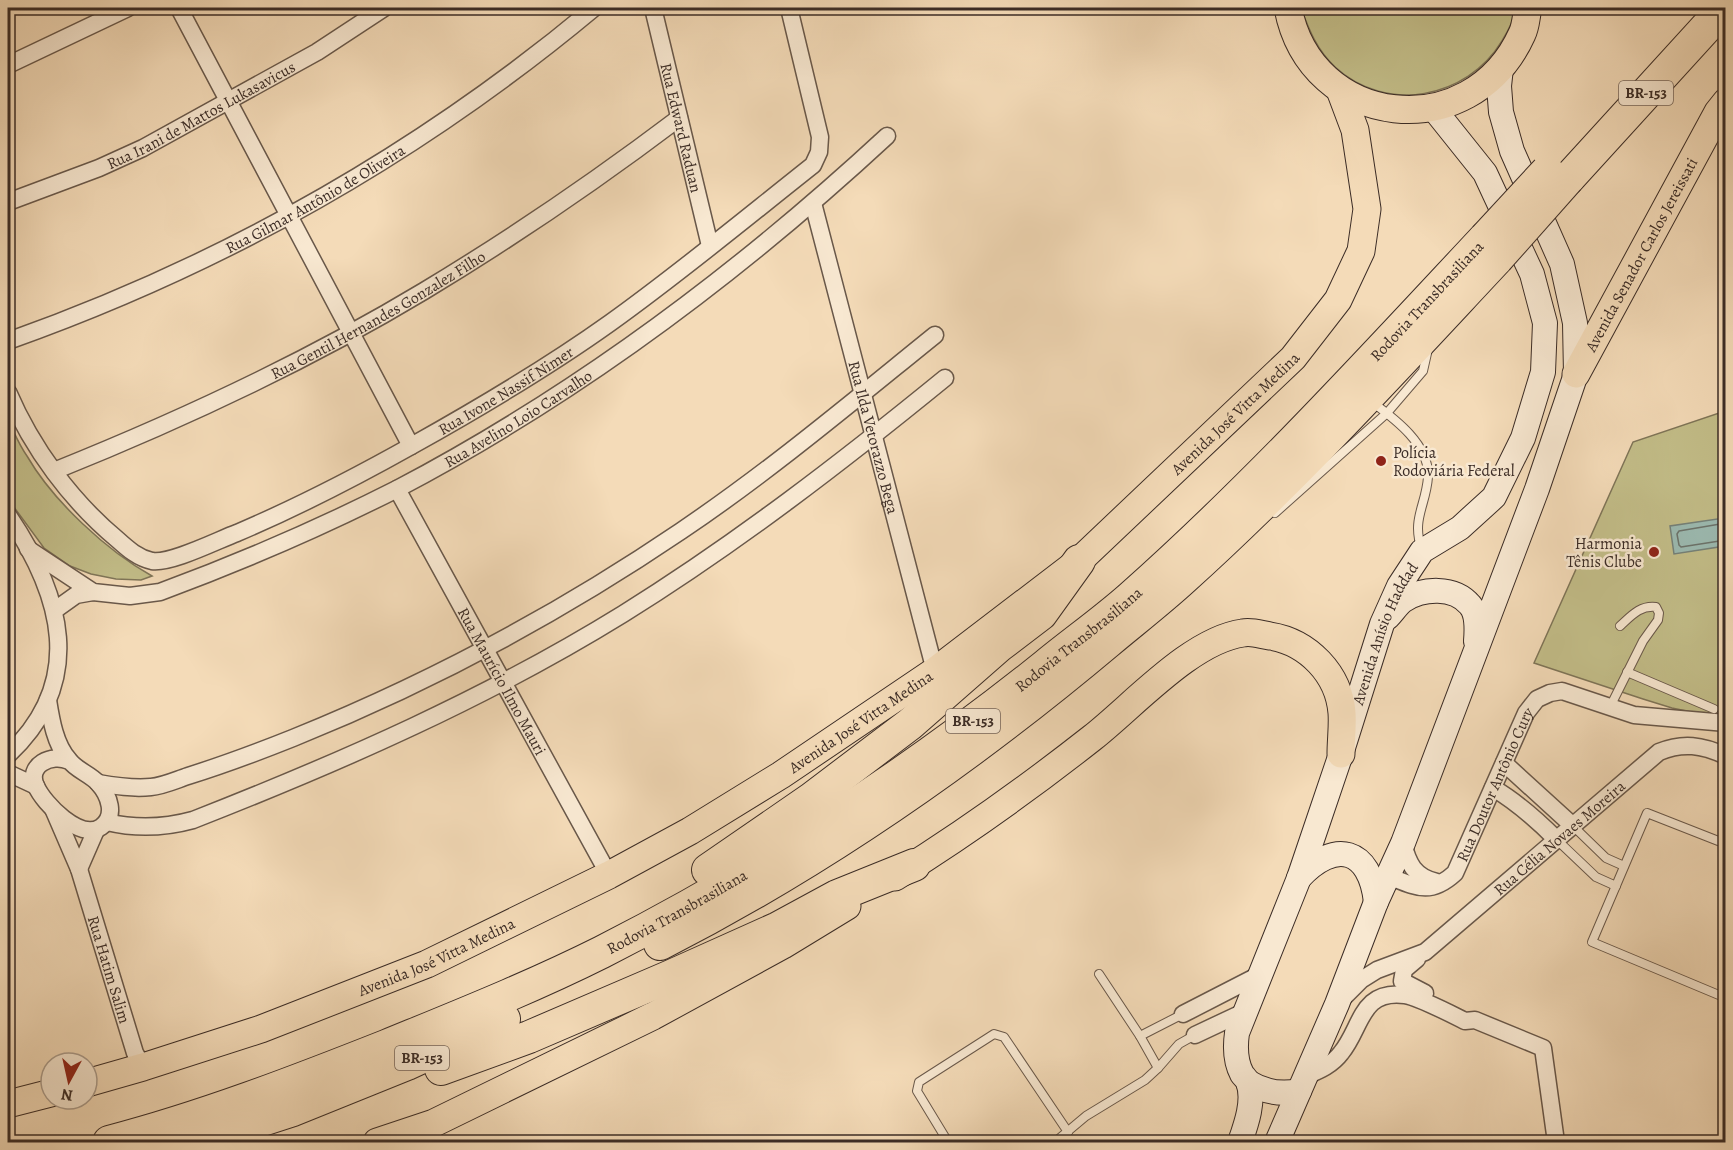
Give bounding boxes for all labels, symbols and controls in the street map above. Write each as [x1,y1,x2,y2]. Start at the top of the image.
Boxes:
street label: Rua Irani de Mattos Lukasavicus [103,56,299,175]
street label: Rua Edward Raduan [654,61,707,195]
road number: BR-153 [1619,81,1673,105]
street label: Rua Gilmar Antônio de Oliveira [222,139,410,259]
street label: Avenida Senador Carlos Jereissati [1580,154,1703,357]
street label: Rodovia Transbrasiliana [1365,236,1489,366]
street label: Rua Gentil Hernandes Gonzalez Filho [267,246,490,385]
street label: Rua Ivone Nassif Nimer [434,341,578,441]
street label: Avenida José Vitta Medina [1166,348,1306,481]
street label: Rua Ilda Vetorazzo Bega [843,358,904,517]
street label: Rua Avelino Loio Carvalho [440,365,597,473]
place label: Polícia Rodoviária Federal [1393,442,1515,482]
marker: Polícia Rodoviária Federal [1374,454,1388,468]
place label: Harmonia Tênis Clube [1566,533,1643,573]
marker: Harmonia Tênis Clube [1647,545,1661,559]
street label: Avenida Anísio Haddad [1347,558,1424,709]
street label: Rodovia Transbrasiliana [1011,582,1148,698]
street label: Rua Maurício Ilmo Mauri [452,604,551,759]
street label: Avenida José Vitta Medina [784,665,938,779]
street label: Rua Doutor Antônio Cury [1451,702,1539,865]
road number: BR-153 [946,709,1000,733]
street label: Rua Célia Novaes Moreira [1489,775,1631,901]
street label: Rodovia Transbrasiliana [603,864,752,960]
street label: Avenida José Vitta Medina [354,912,519,1002]
street label: Rua Hatim Salim [82,913,135,1026]
road number: BR-153 [395,1046,449,1070]
north arrow [39,1051,99,1111]
text: N [59,1083,74,1107]

